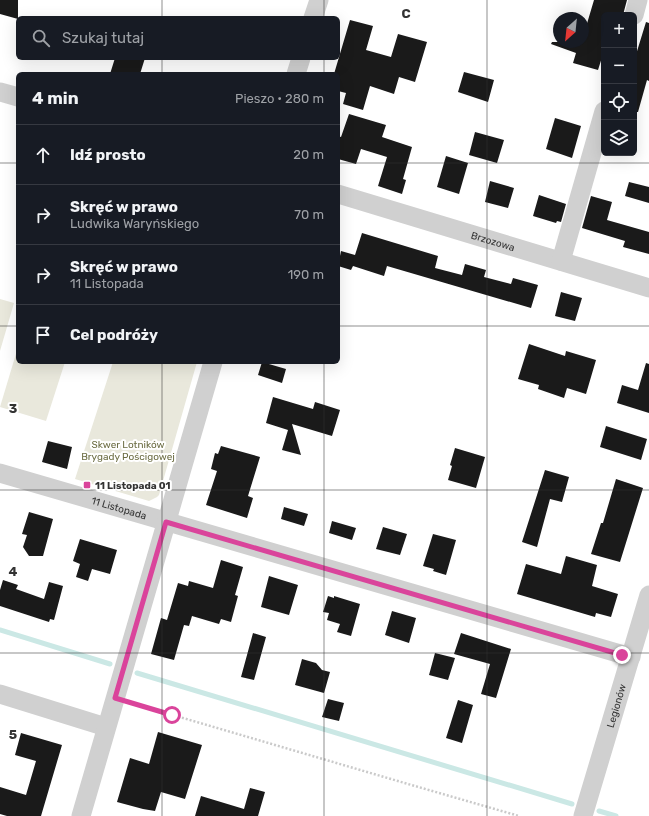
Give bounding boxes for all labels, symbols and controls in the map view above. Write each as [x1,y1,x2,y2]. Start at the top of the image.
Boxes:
text: C [401,6,411,21]
north arrow [553,12,589,48]
map controls [601,12,637,156]
button: + [601,12,637,48]
search box [16,16,340,60]
icon: search [30,27,52,49]
text: Szukaj tutaj [62,29,144,47]
button: − [601,48,637,84]
button: locate [601,84,637,120]
text: 4 min [32,88,79,108]
text: Pieszo · 280 m [235,91,324,106]
button: layers [601,120,637,156]
icon: ahead [32,144,54,166]
text: Idź prosto [70,146,146,164]
text: 20 m [293,147,324,162]
text: Skręć w prawo [70,198,178,216]
icon: right [32,204,54,226]
text: 70 m [294,207,324,222]
text: Ludwika Waryńskiego [70,216,199,231]
street label: Brzozowa [469,230,516,254]
text: Skręć w prawo [70,258,178,276]
icon: right [32,264,54,286]
text: 190 m [288,267,324,282]
text: 11 Listopada [70,276,144,291]
icon: arrive [32,324,54,346]
text: Cel podróży [70,326,158,344]
text: 3 [9,401,18,416]
park label: Skwer Lotników Brygady Pościgowej [81,439,175,463]
marker: 11 Listopada 01 [82,480,92,490]
place label: 11 Listopada 01 [95,480,171,492]
street label: 11 Listopada [90,495,148,522]
text: 4 [9,564,18,579]
route end [613,646,631,664]
street label: Legionów [605,683,629,729]
route start [163,706,181,724]
text: 5 [9,727,17,742]

